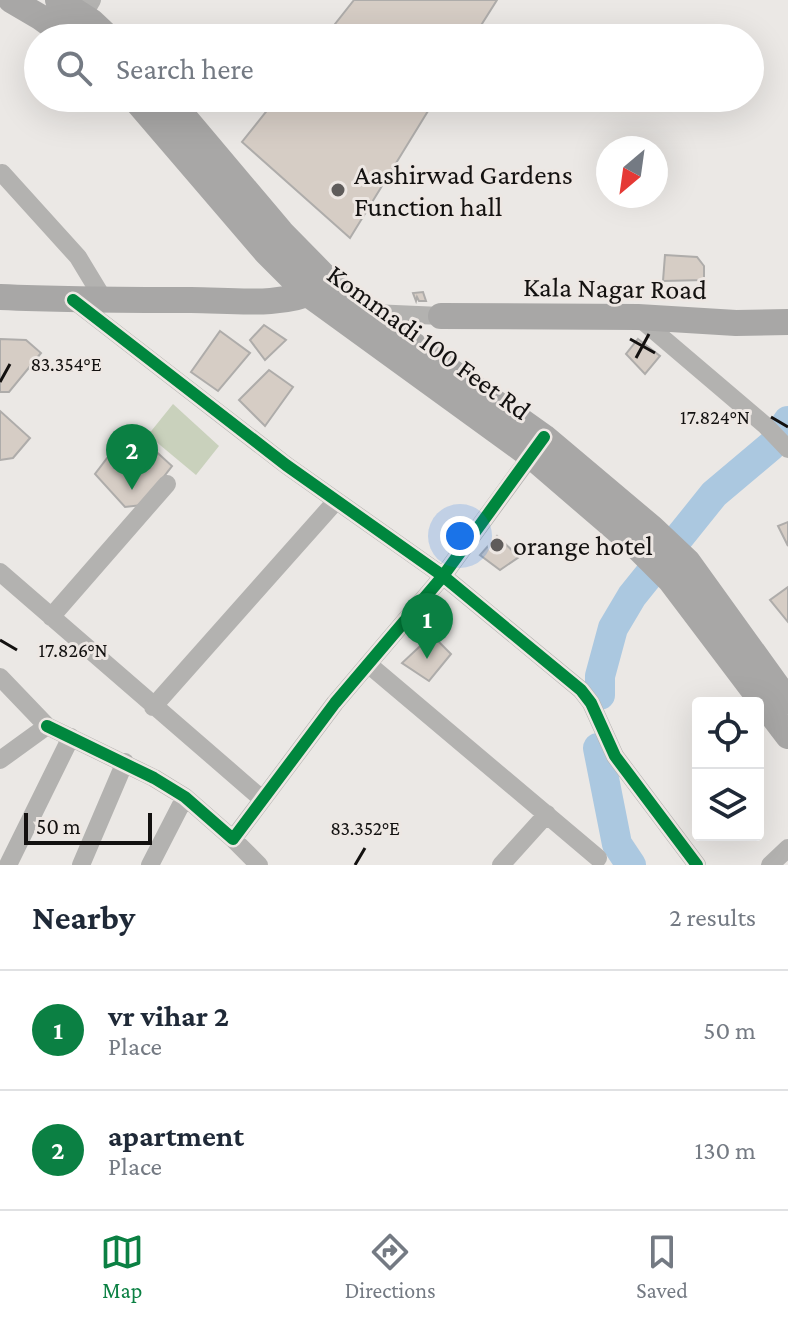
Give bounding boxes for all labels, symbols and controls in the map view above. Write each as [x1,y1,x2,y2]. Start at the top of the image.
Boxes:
search box [24,24,764,112]
icon: search [52,46,96,90]
text: Search here [116,52,254,85]
north arrow [596,136,668,208]
place label: Aashirwad Gardens Function hall [354,159,573,222]
marker: Aashirwad Gardens Function hall [329,181,347,199]
street label: Kommadi 100 Feet Rd [321,258,537,426]
street label: Kala Nagar Road [523,271,707,305]
text: 83.354°E [30,353,102,375]
text: 17.824°N [680,406,750,428]
pin: 2 [106,424,158,490]
your location [440,516,480,556]
place label: orange hotel [513,530,653,561]
marker: orange hotel [488,536,506,554]
pin: 1 [401,593,453,659]
text: 17.826°N [38,639,108,661]
map controls [692,697,764,841]
button: locate [692,697,764,769]
button: layers [692,769,764,841]
scale bar [24,809,152,845]
text: 50 m [36,814,81,839]
text: 83.352°E [330,817,400,839]
text: Nearby [32,899,135,936]
text: 2 results [669,903,756,932]
text: vr vihar 2 [108,999,229,1032]
text: 1 [53,1016,63,1045]
text: 50 m [703,1016,756,1045]
text: Place [108,1032,162,1061]
text: apartment [108,1119,244,1152]
text: 2 [51,1136,65,1165]
text: 130 m [695,1136,756,1165]
text: Place [108,1152,162,1181]
tab: Map [100,1230,144,1303]
tab: Directions [345,1230,436,1303]
tab: Saved [636,1230,688,1303]

